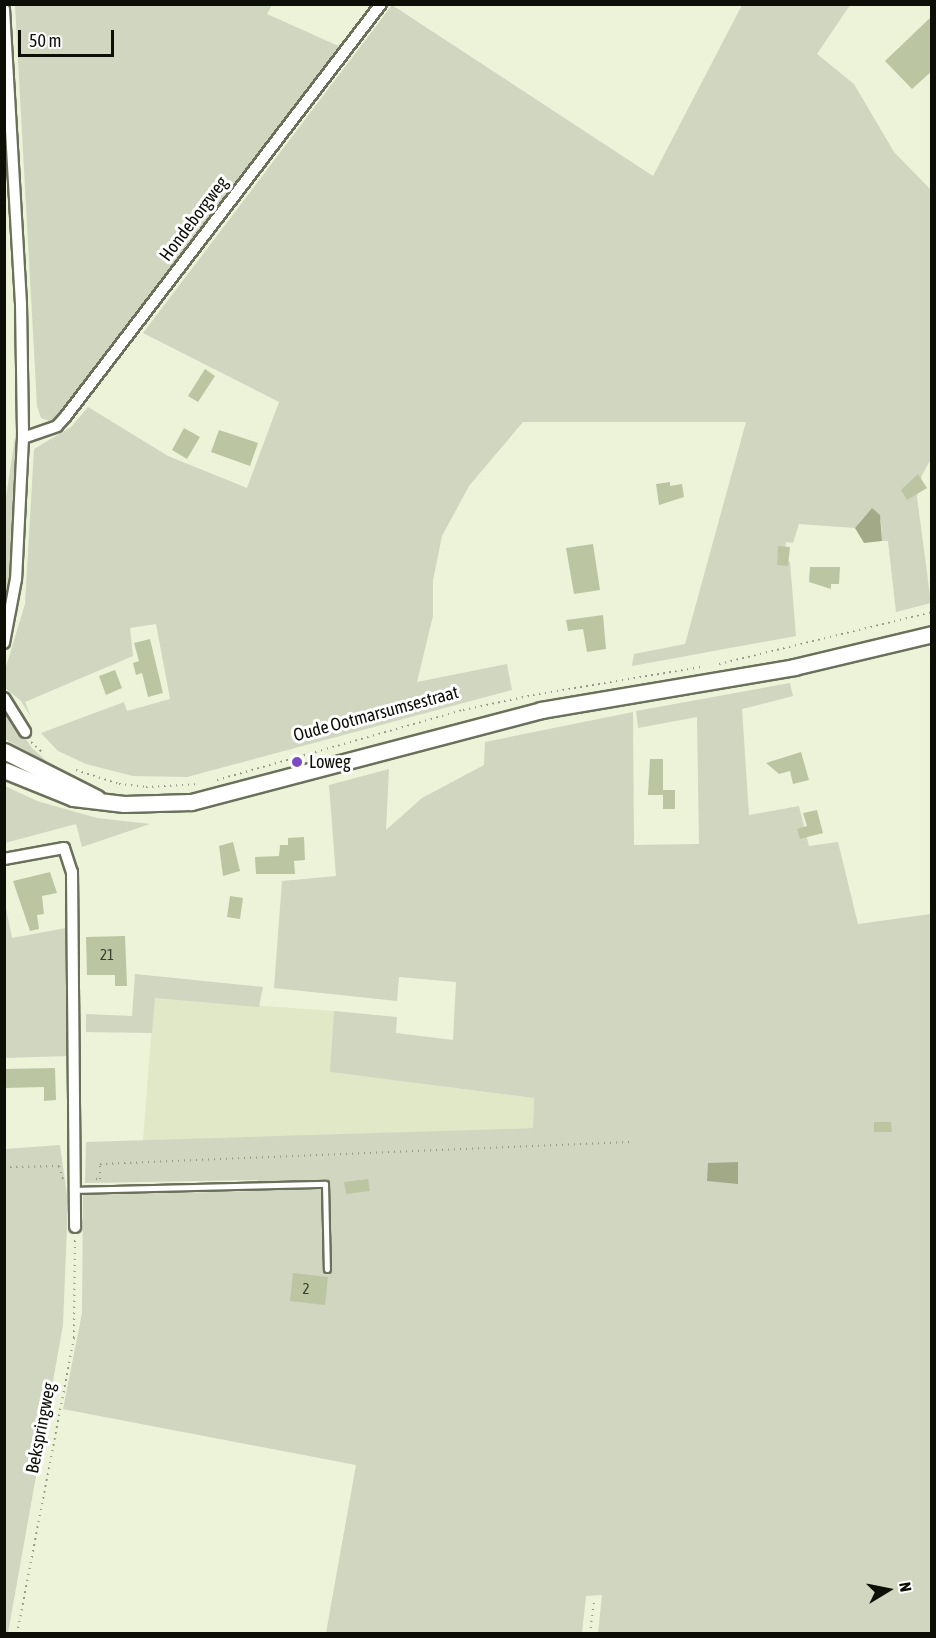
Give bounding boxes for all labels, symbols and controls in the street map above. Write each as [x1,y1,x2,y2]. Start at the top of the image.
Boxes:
scale bar [21,18,117,56]
text: 50 m [29,30,61,51]
street label: Hondeborgweg [155,172,233,266]
street label: Oude Ootmarsumsestraat [291,682,461,746]
place label: Loweg [309,751,351,773]
marker: Loweg [290,755,304,769]
house number: 21 [100,946,114,964]
house number: 2 [302,1280,310,1298]
street label: Bekspringweg [22,1381,60,1475]
north arrow [858,1560,918,1620]
text: N [896,1581,915,1593]

